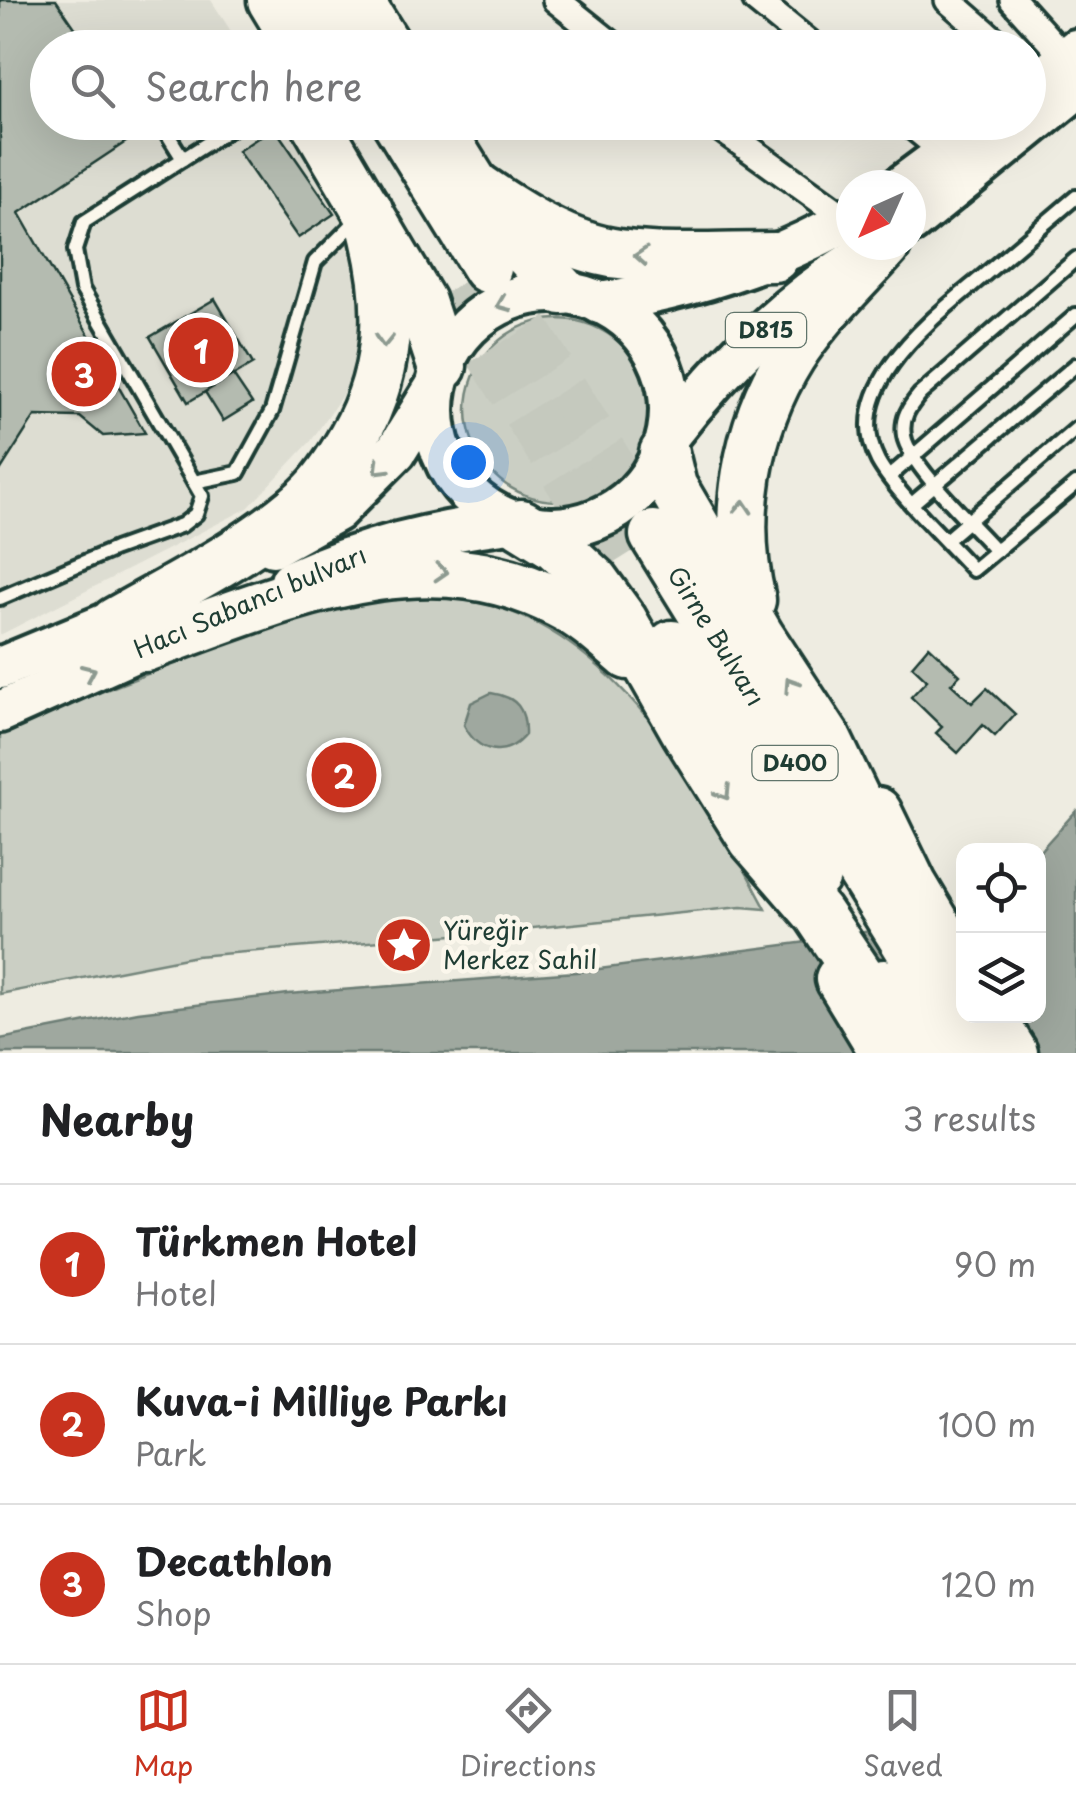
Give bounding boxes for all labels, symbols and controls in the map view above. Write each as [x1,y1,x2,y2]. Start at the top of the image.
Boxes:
search box [30,30,1046,140]
text: Search here [145,57,362,114]
icon: search [65,58,120,113]
north arrow [836,170,926,260]
one-way arrow [633,245,649,267]
one-way arrow [496,292,513,312]
pin: 1 [168,312,234,388]
road number: D815 [726,313,806,347]
one-way arrow [374,333,395,349]
pin: 3 [52,336,116,412]
your location [443,437,494,488]
one-way arrow [373,456,391,474]
one-way arrow [732,499,754,515]
street label: Hacı Sabancı bulvarı [127,535,372,667]
street label: Girne Bulvarı [659,558,775,713]
one-way arrow [434,561,450,582]
one-way arrow [79,664,97,684]
one-way arrow [784,677,803,695]
pin: 2 [312,738,376,812]
road number: D400 [752,746,838,780]
one-way arrow [712,782,731,800]
map controls [956,843,1046,1023]
button: locate [956,843,1046,933]
place label: Yüreğir Merkez Sahil [443,911,597,978]
place icon: Yüreğir Merkez Sahil [374,915,434,975]
button: layers [956,933,1046,1023]
text: Nearby [40,1087,194,1150]
text: 3 results [902,1094,1036,1142]
text: Türkmen Hotel [135,1212,417,1269]
text: 1 [65,1240,80,1288]
text: 90 m [954,1240,1036,1288]
text: Hotel [135,1269,217,1317]
text: Kuva-i Milliye Parkı [135,1372,508,1429]
text: 2 [61,1400,84,1448]
text: 100 m [938,1400,1036,1448]
text: Park [135,1429,207,1477]
text: Decathlon [135,1532,333,1589]
text: 3 [62,1560,83,1608]
text: 120 m [941,1560,1036,1608]
text: Shop [135,1589,212,1637]
tab: Map [133,1683,193,1786]
tab: Directions [460,1683,596,1786]
tab: Saved [863,1683,943,1786]

